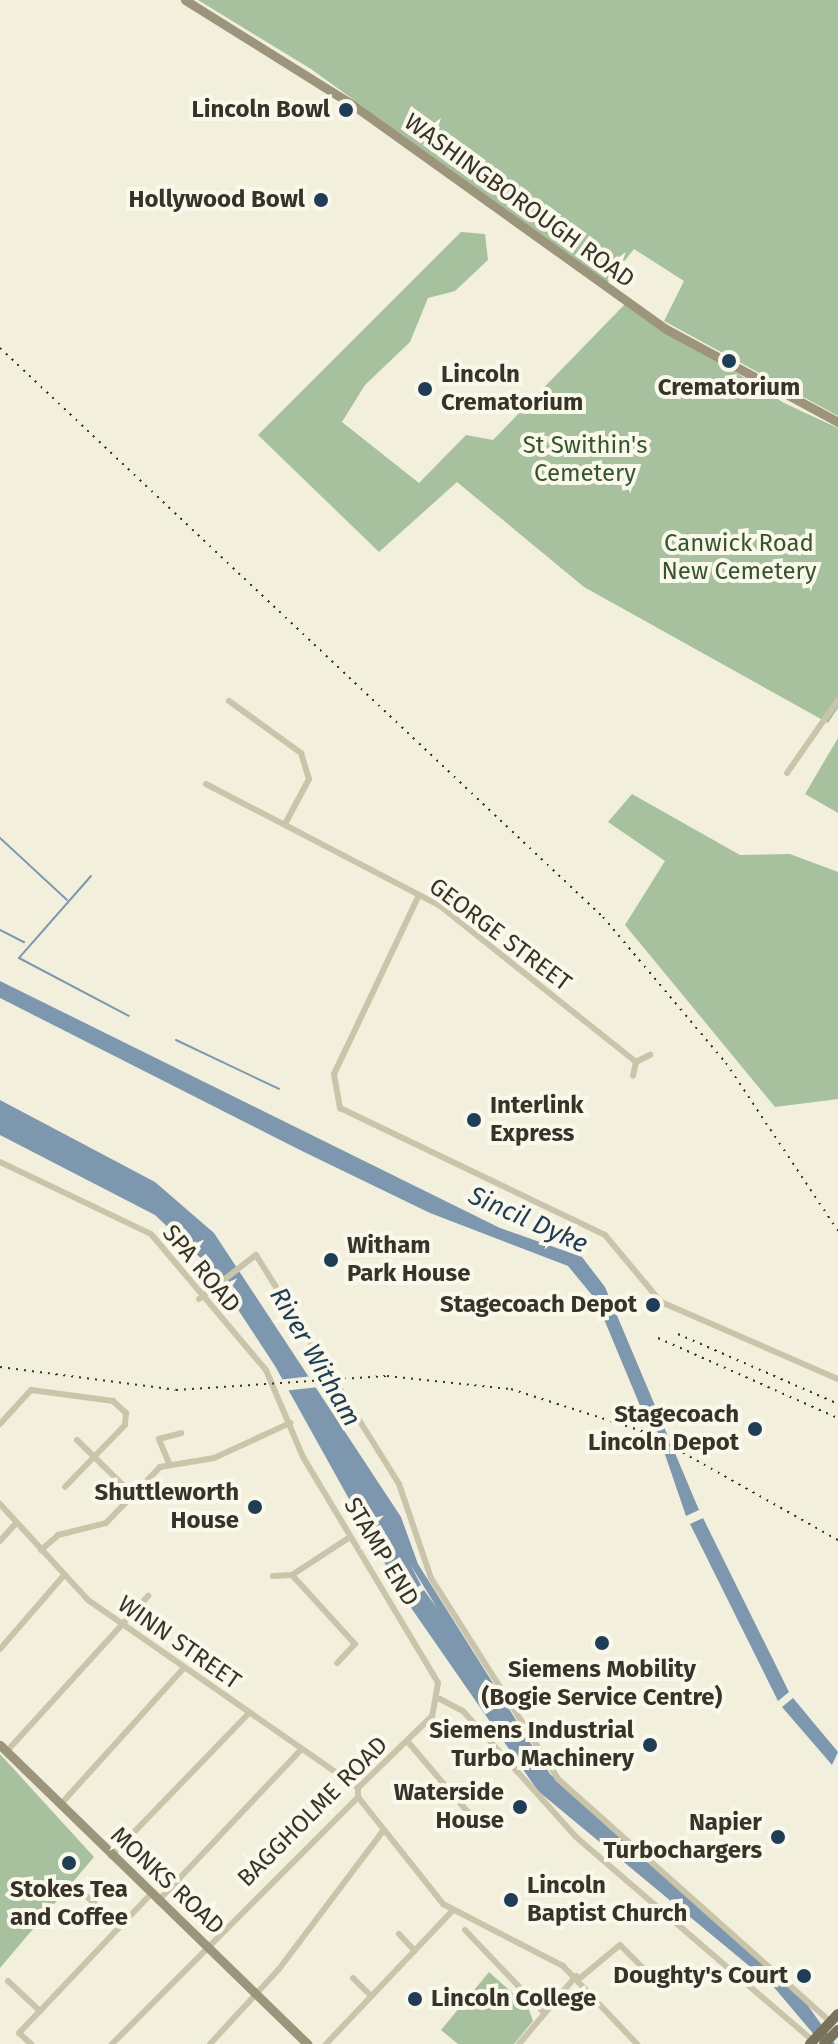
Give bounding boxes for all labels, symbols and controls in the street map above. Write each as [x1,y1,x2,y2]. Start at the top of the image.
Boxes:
place label: Lincoln Bowl [191,96,330,124]
marker: Lincoln Bowl [337,101,355,119]
street label: WASHINGBOROUGH ROAD [398,108,640,294]
place label: Hollywood Bowl [129,186,305,214]
marker: Hollywood Bowl [312,191,330,209]
marker: Crematorium [720,352,738,370]
place label: Lincoln Crematorium [441,361,583,417]
place label: Crematorium [658,374,800,402]
marker: Lincoln Crematorium [416,380,434,398]
park label: St Swithin's Cemetery [523,432,647,488]
park label: Canwick Road New Cemetery [661,530,817,586]
street label: GEORGE STREET [423,872,577,998]
place label: Interlink Express [490,1092,584,1148]
marker: Interlink Express [465,1111,483,1129]
water label: Sincil Dyke [464,1180,592,1260]
street label: SPA ROAD [156,1219,246,1319]
place label: Witham Park House [347,1232,470,1288]
marker: Witham Park House [322,1251,340,1269]
water label: River Witham [263,1282,367,1432]
place label: Stagecoach Depot [440,1291,637,1319]
marker: Stagecoach Depot [644,1296,662,1314]
place label: Stagecoach Lincoln Depot [588,1401,739,1457]
marker: Stagecoach Lincoln Depot [746,1420,764,1438]
place label: Shuttleworth House [94,1479,239,1535]
street label: STAMP END [337,1493,425,1611]
marker: Shuttleworth House [246,1498,264,1516]
street label: WINN STREET [112,1590,246,1696]
marker: Siemens Mobility (Bogie Service Centre) [593,1634,611,1652]
place label: Siemens Mobility (Bogie Service Centre) [482,1656,722,1712]
place label: Siemens Industrial Turbo Machinery [429,1717,634,1773]
street label: BAGGHOLME ROAD [232,1731,394,1893]
marker: Siemens Industrial Turbo Machinery [641,1736,659,1754]
place label: Waterside House [394,1779,504,1835]
marker: Waterside House [511,1798,529,1816]
place label: Napier Turbochargers [604,1809,762,1865]
street label: MONKS ROAD [104,1821,230,1941]
marker: Napier Turbochargers [769,1828,787,1846]
marker: Stokes Tea and Coffee [60,1854,78,1872]
place label: Lincoln Baptist Church [527,1872,687,1928]
place label: Stokes Tea and Coffee [10,1876,128,1932]
marker: Lincoln Baptist Church [502,1891,520,1909]
place label: Doughty's Court [613,1962,788,1990]
marker: Doughty's Court [795,1967,813,1985]
place label: Lincoln College [431,1985,596,2013]
marker: Lincoln College [406,1990,424,2008]

